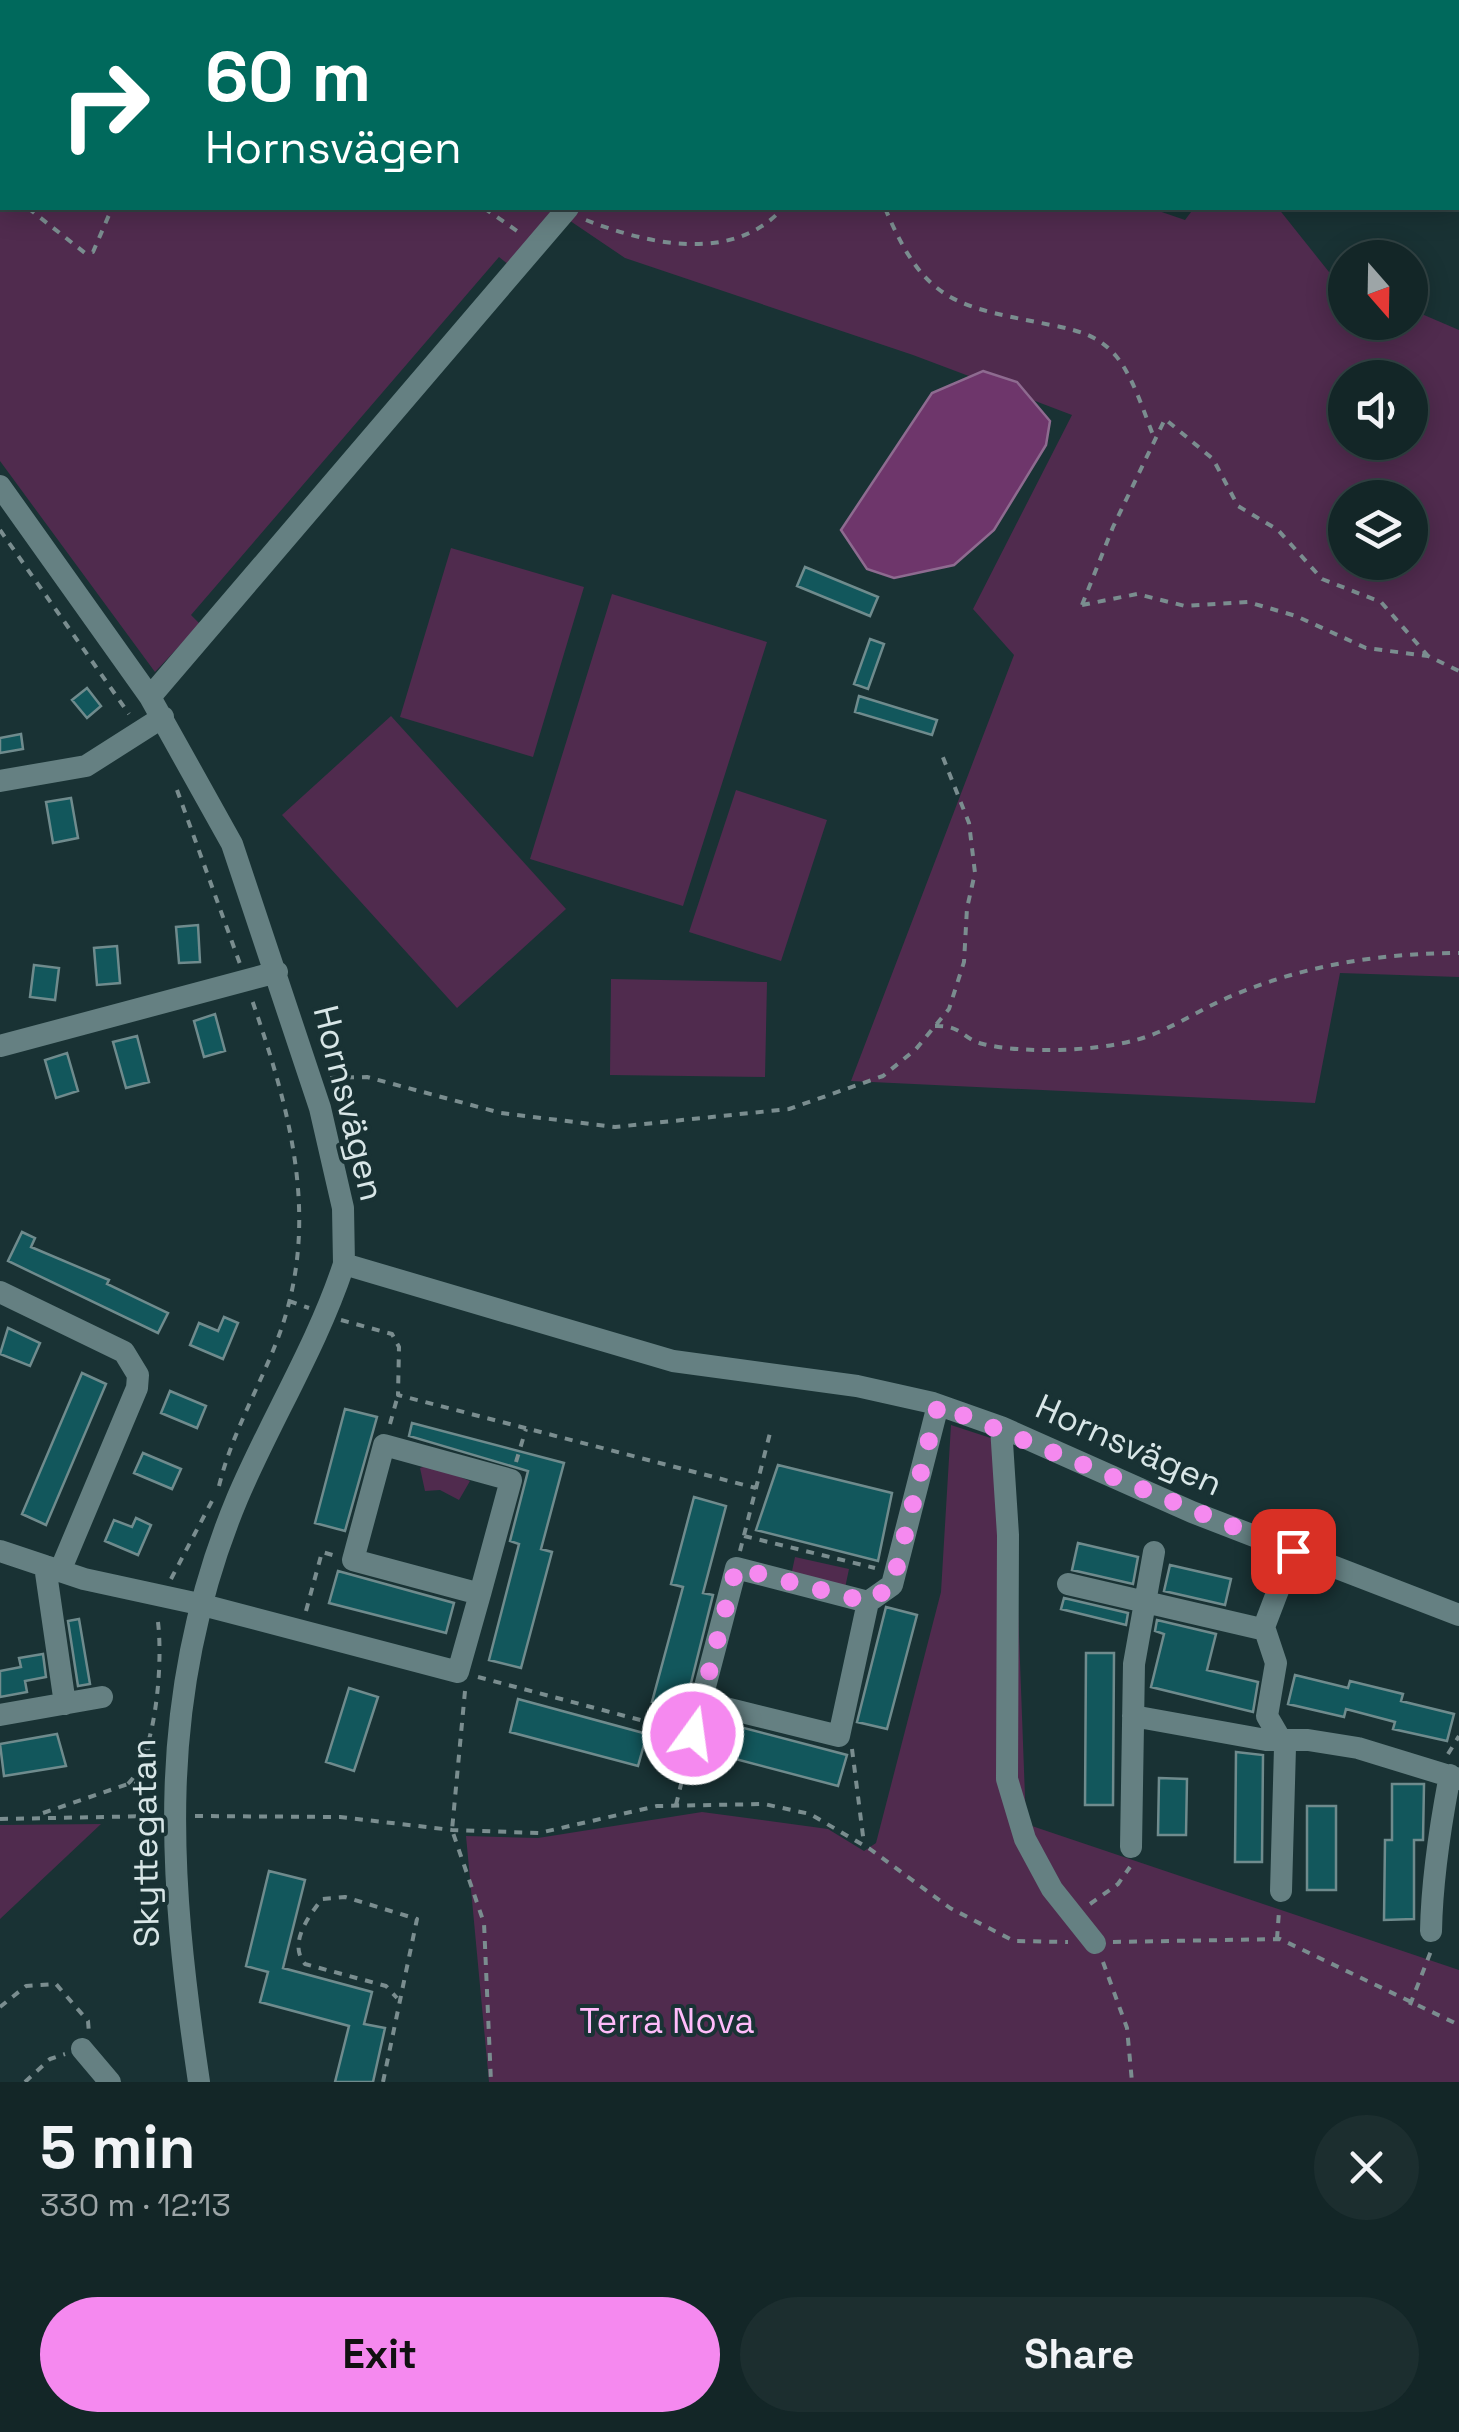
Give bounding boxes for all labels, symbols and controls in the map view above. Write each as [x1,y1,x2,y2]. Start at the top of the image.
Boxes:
text: 60 m [205,32,371,121]
icon: right [40,40,170,170]
text: Hornsvägen [205,119,462,176]
north arrow [1328,240,1428,340]
map controls [1328,240,1428,580]
button: sound [1328,360,1428,460]
button: layers [1328,480,1428,580]
street label: Hornsvägen [304,1001,394,1205]
street label: Hornsvägen [1029,1384,1229,1506]
pin [1251,1509,1336,1594]
icon: arrive [1266,1524,1321,1579]
position arrow [641,1682,745,1786]
street label: Skyttegatan [121,1738,169,1948]
park label: Terra Nova [579,1999,755,2043]
text: 5 min [40,2109,195,2186]
button: close [1314,2115,1419,2220]
text: 330 m · 12:13 [40,2185,231,2225]
button: Exit [40,2297,720,2412]
button: Share [740,2297,1419,2412]

